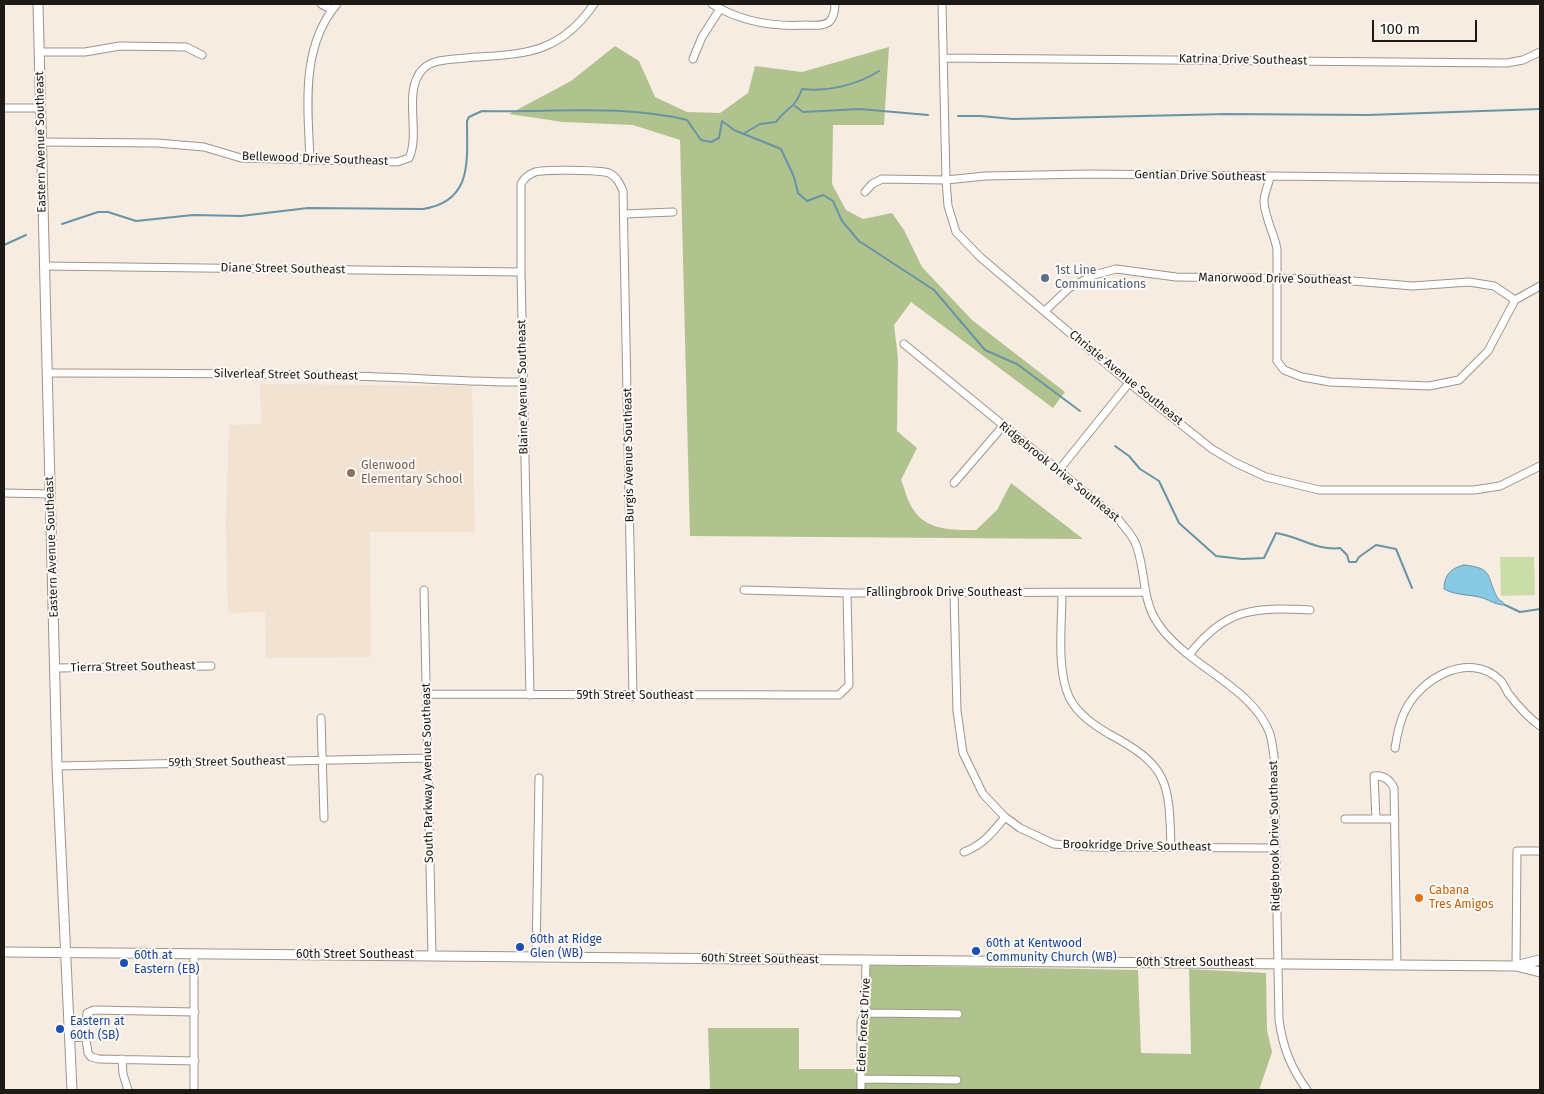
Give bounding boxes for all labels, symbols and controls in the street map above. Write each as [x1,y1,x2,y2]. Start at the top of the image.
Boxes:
scale bar [1374,10,1479,42]
text: 100 m [1380,20,1420,38]
street label: Katrina Drive Southeast [1179,52,1307,68]
street label: Eastern Avenue Southeast [33,71,49,213]
street label: Bellewood Drive Southeast [242,149,388,169]
street label: Gentian Drive Southeast [1134,168,1266,184]
street label: Diane Street Southeast [220,261,346,277]
place label: 1st Line Communications [1055,264,1146,292]
street label: Manorwood Drive Southeast [1198,270,1352,288]
marker: 1st Line Communications [1039,272,1051,284]
street label: Blaine Avenue Southeast [515,319,531,455]
street label: Christie Avenue Southeast [1066,328,1186,428]
street label: Silverleaf Street Southeast [214,367,358,383]
street label: Burgis Avenue Southeast [621,387,637,523]
street label: Ridgebrook Drive Southeast [996,419,1122,525]
place label: Glenwood Elementary School [361,459,463,487]
marker: Glenwood Elementary School [345,467,357,479]
street label: Eastern Avenue Southeast [42,476,62,618]
street label: Fallingbrook Drive Southeast [866,586,1022,600]
street label: Tierra Street Southeast [70,659,196,675]
street label: South Parkway Avenue Southeast [419,683,437,863]
street label: 59th Street Southeast [576,689,694,703]
street label: 59th Street Southeast [168,754,286,770]
street label: Ridgebrook Drive Southeast [1266,760,1284,912]
street label: Brookridge Drive Southeast [1063,838,1211,854]
place label: Cabana Tres Amigos [1429,884,1494,912]
marker: Cabana Tres Amigos [1413,892,1425,904]
place label: 60th at Ridge Glen (WB) [530,933,602,961]
place label: 60th at Kentwood Community Church (WB) [986,937,1117,965]
marker: 60th at Ridge Glen (WB) [514,941,526,953]
marker: 60th at Kentwood Community Church (WB) [970,945,982,957]
street label: 60th Street Southeast [296,948,414,962]
place label: 60th at Eastern (EB) [134,949,199,977]
street label: 60th Street Southeast [701,951,819,967]
street label: 60th Street Southeast [1136,956,1254,970]
marker: 60th at Eastern (EB) [118,957,130,969]
street label: Eden Forest Drive [854,977,874,1073]
place label: Eastern at 60th (SB) [70,1015,125,1043]
marker: Eastern at 60th (SB) [54,1023,66,1035]

